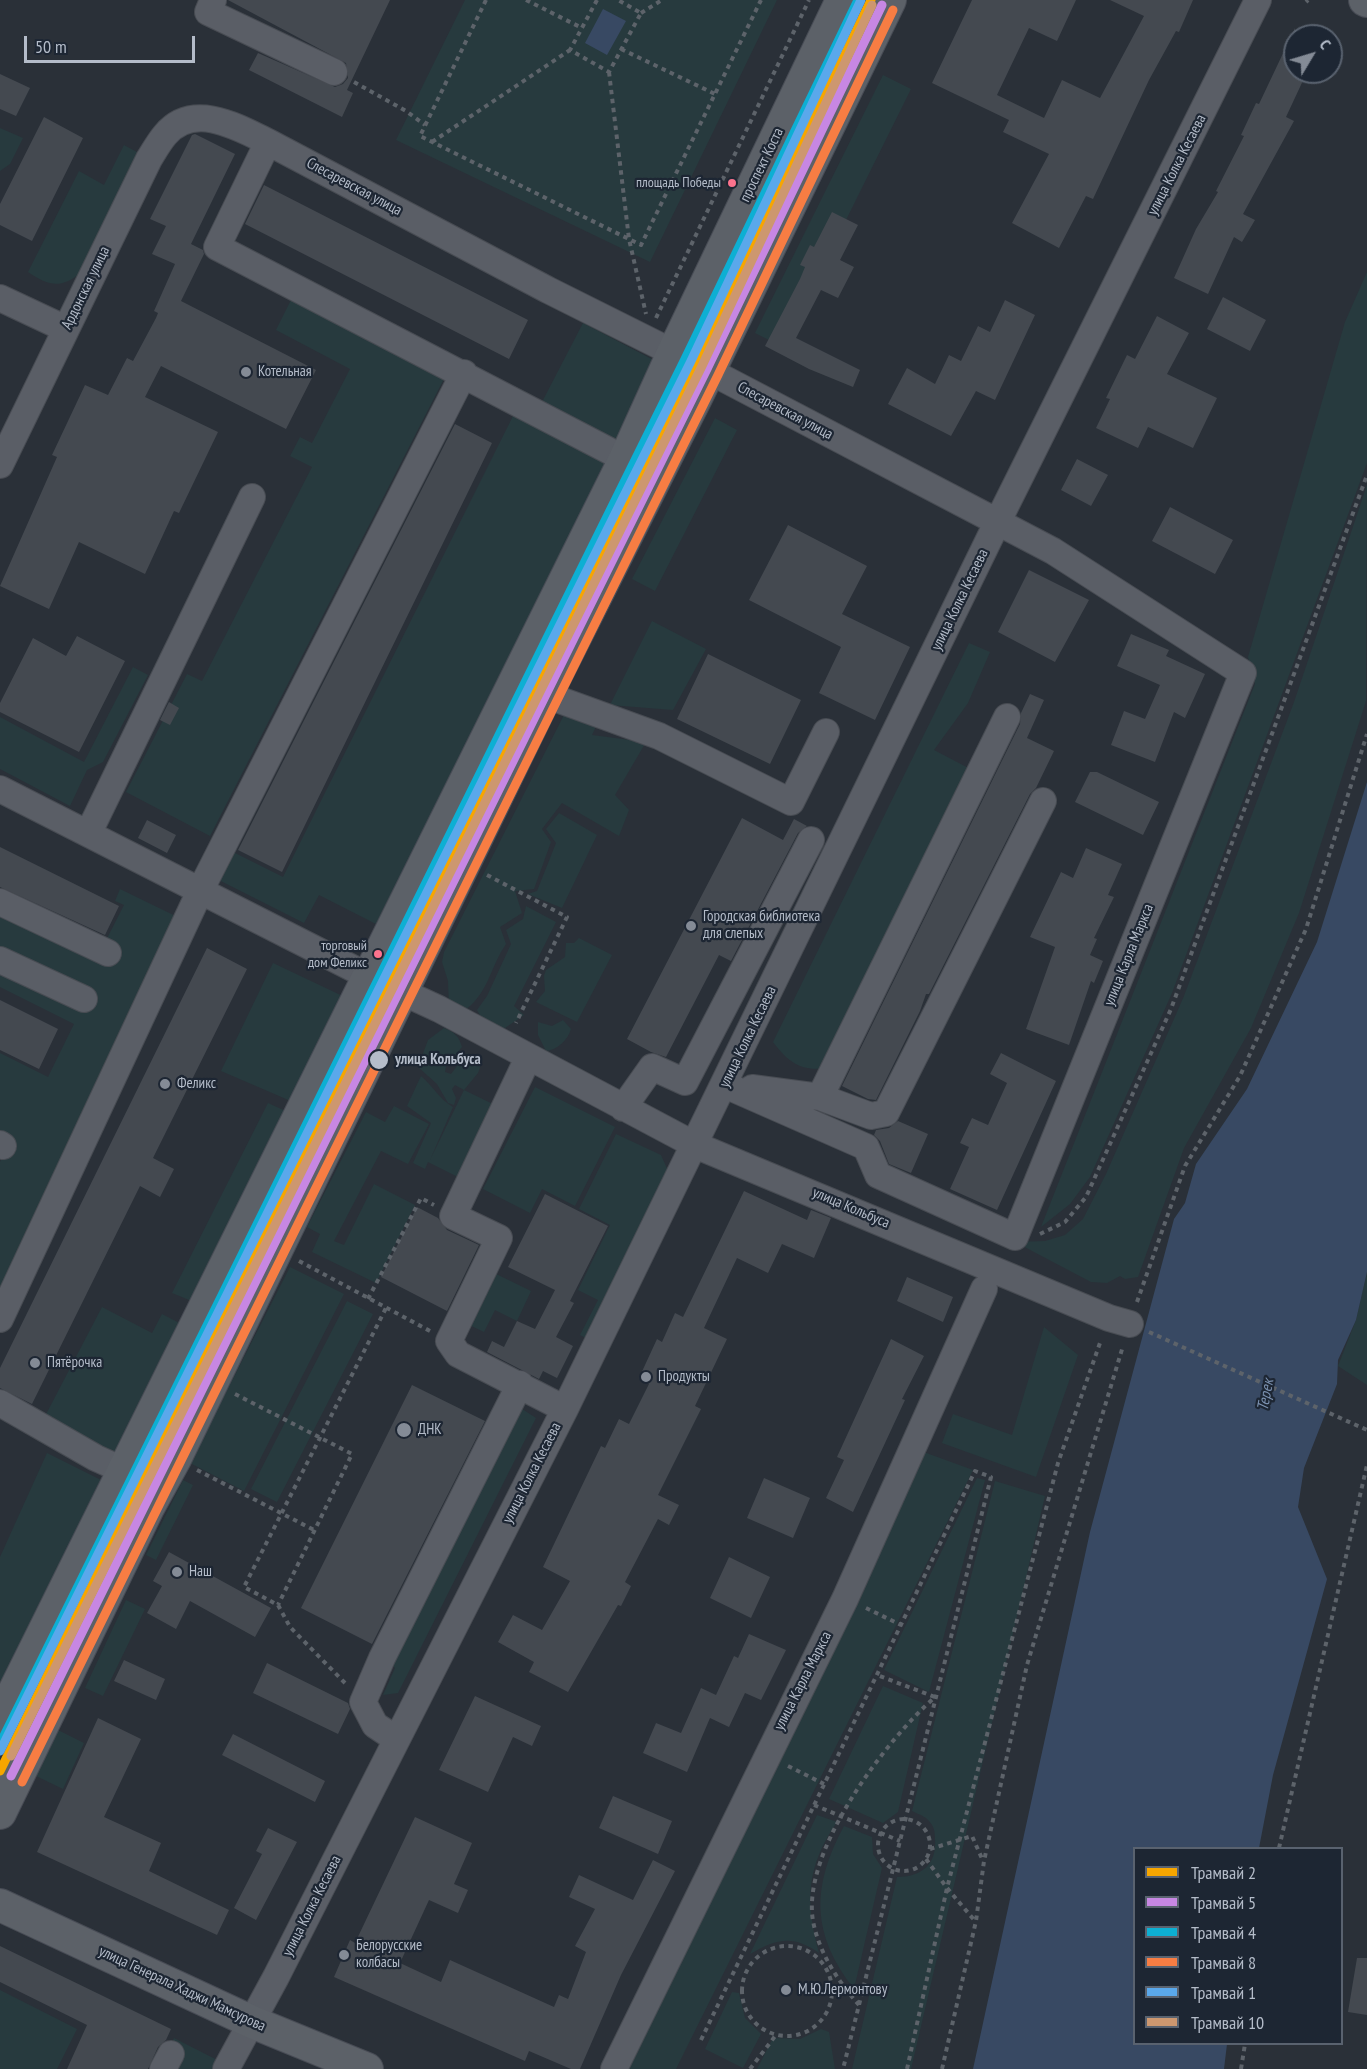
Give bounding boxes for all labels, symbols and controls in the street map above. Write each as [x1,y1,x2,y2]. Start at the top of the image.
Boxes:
scale bar [27,24,198,62]
north arrow [1283,24,1343,84]
text: 50 m [35,35,67,58]
text: С [1315,35,1336,53]
street label: улица Колка Кесаева [1144,112,1210,218]
street label: проспект Коста [736,125,788,205]
street label: Слесаревская улица [303,154,405,220]
place label: площадь Победы [636,175,721,191]
marker: площадь Победы [726,177,738,189]
street label: Ардонская улица [58,244,114,332]
place label: Котельная [258,363,312,381]
marker: Котельная [239,365,253,379]
street label: Слесаревская улица [734,378,836,444]
street label: улица Колка Кесаева [928,546,992,654]
street label: улица Карла Маркса [1100,901,1158,1009]
place label: Городская библиотека для слепых [703,908,820,943]
marker: Городская библиотека для слепых [684,919,698,933]
place label: торговый дом Феликс [308,938,367,970]
marker: торговый дом Феликс [372,948,384,960]
street label: улица Колка Кесаева [716,983,780,1091]
marker: улица Кольбуса [368,1049,390,1071]
place label: улица Кольбуса [395,1051,481,1069]
place label: Феликс [177,1075,216,1093]
marker: Феликс [158,1077,172,1091]
street label: улица Кольбуса [810,1184,892,1232]
place label: Пятёрочка [47,1354,102,1372]
marker: Пятёрочка [28,1356,42,1370]
place label: Продукты [658,1368,710,1386]
marker: Продукты [639,1370,653,1384]
water label: Терек [1254,1378,1278,1412]
street label: улица Колка Кесаева [499,1420,565,1526]
marker: ДНК [395,1421,413,1439]
place label: ДНК [418,1421,442,1439]
place label: Наш [189,1563,212,1581]
marker: Наш [170,1565,184,1579]
street label: улица Карла Маркса [770,1629,836,1733]
legend [1133,1847,1343,2045]
street label: улица Колка Кесаева [279,1853,345,1959]
text: Трамвай 2 [1191,1861,1256,1884]
text: Трамвай 5 [1191,1891,1256,1914]
text: Трамвай 4 [1191,1921,1256,1944]
place label: Белорусские колбасы [356,1937,422,1972]
street label: улица Генерала Хаджи Мамсурова [96,1942,268,2036]
marker: Белорусские колбасы [337,1948,351,1962]
text: Трамвай 8 [1191,1951,1256,1974]
place label: М.Ю.Лермонтову [798,1981,887,1999]
text: Трамвай 1 [1191,1981,1256,2004]
marker: М.Ю.Лермонтову [779,1983,793,1997]
text: Трамвай 10 [1191,2011,1264,2034]

